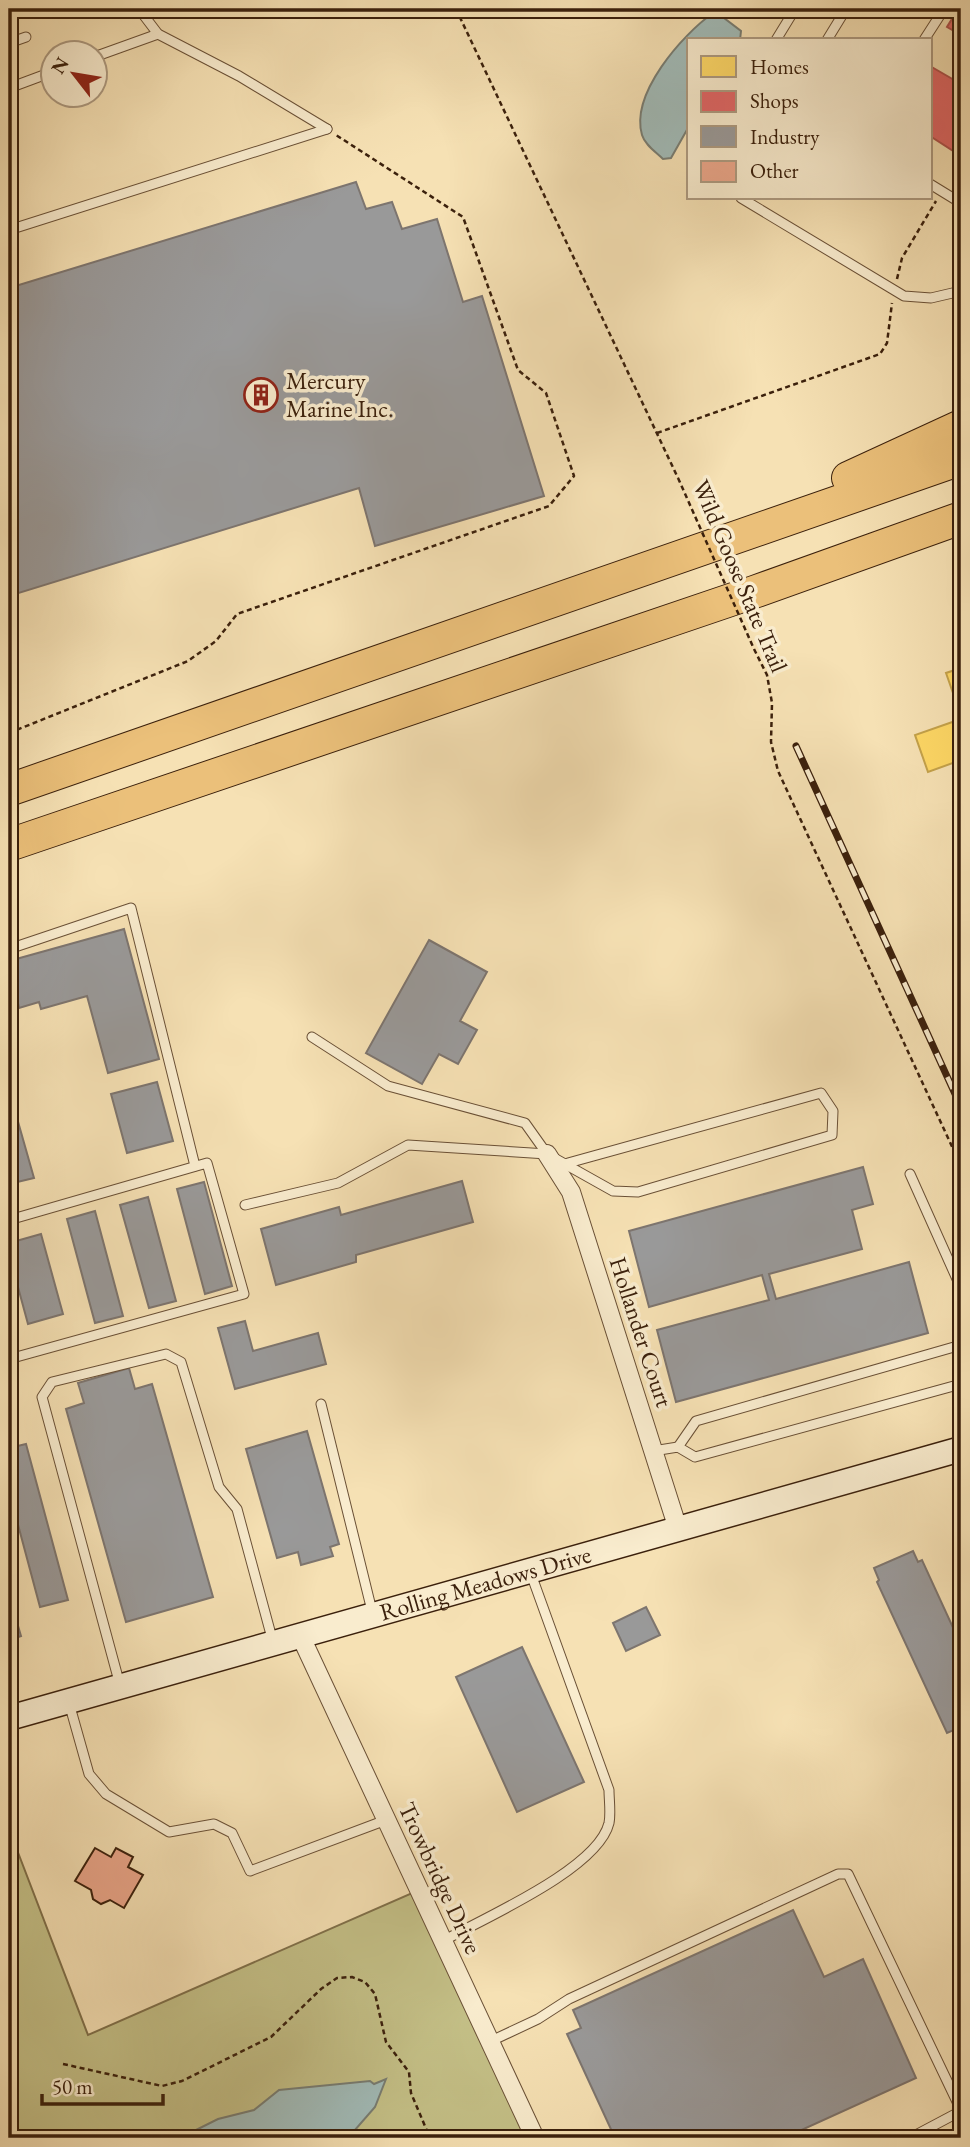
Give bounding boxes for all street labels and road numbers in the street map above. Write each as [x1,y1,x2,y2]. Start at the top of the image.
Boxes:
street label: Wild Goose State Trail [686,475,795,677]
street label: Hollander Court [603,1253,680,1411]
street label: Rolling Meadows Drive [376,1538,594,1628]
street label: Trowbridge Drive [392,1797,489,1959]

